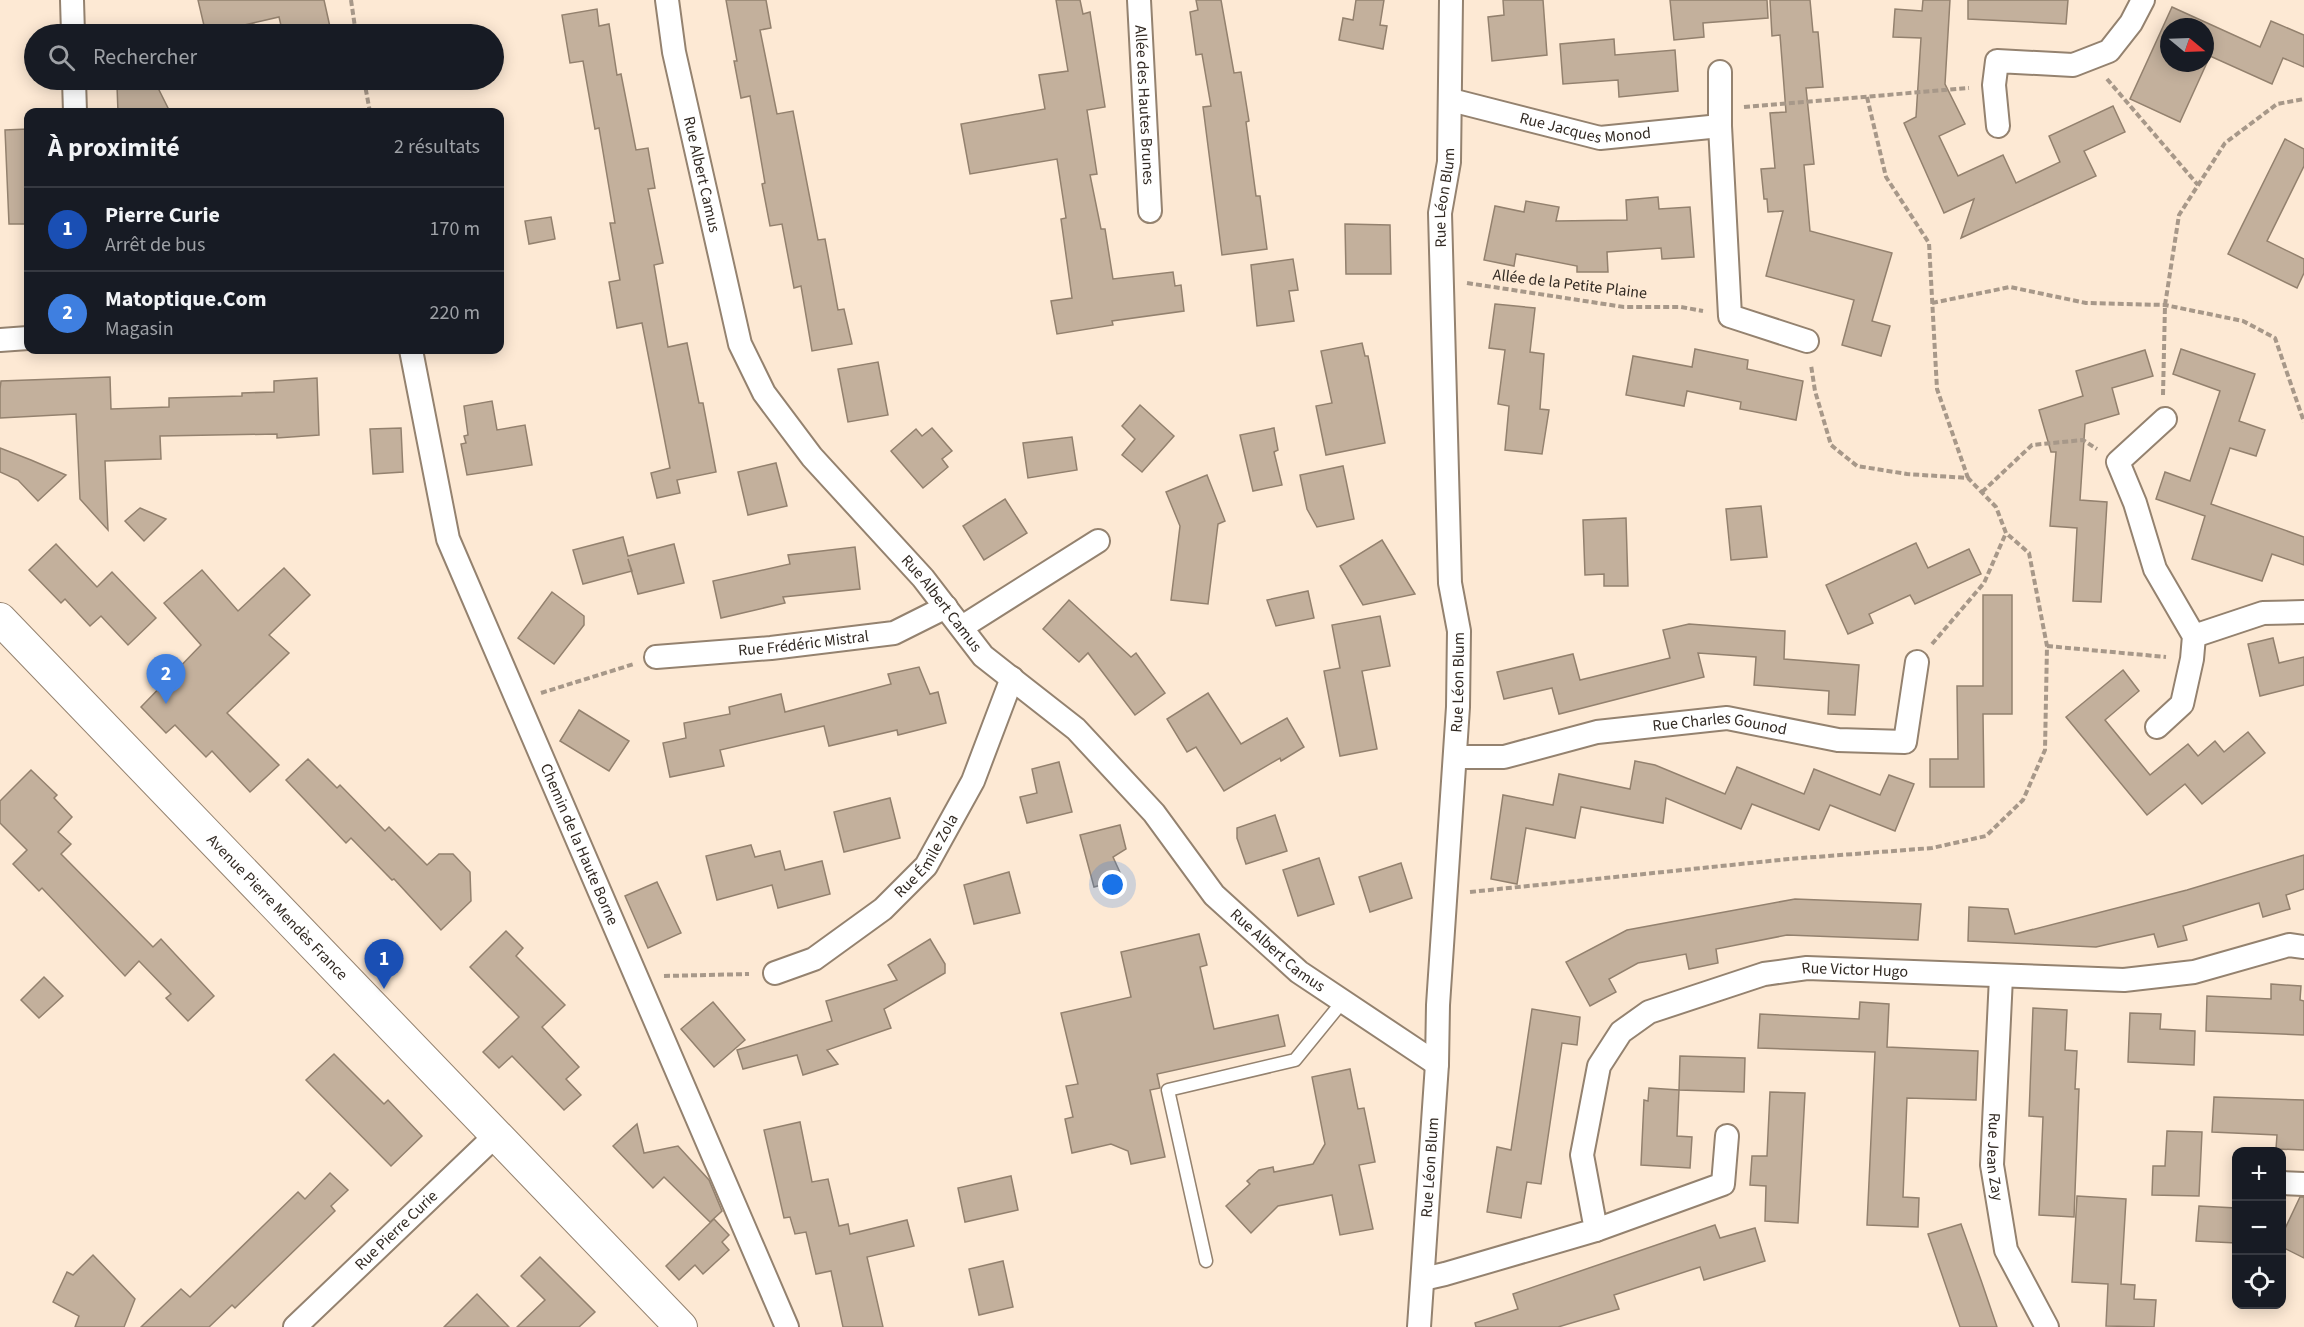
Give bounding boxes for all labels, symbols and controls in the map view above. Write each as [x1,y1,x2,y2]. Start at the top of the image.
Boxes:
north arrow [2160,18,2214,72]
search box [24,24,504,90]
street label: Allée des Hautes Brunes [1129,24,1160,186]
icon: search [45,41,78,74]
text: Rechercher [93,41,197,73]
street label: Rue Jacques Monod [1517,107,1652,149]
street label: Rue Albert Camus [678,114,726,235]
text: À proximité [48,129,180,166]
text: 2 résultats [394,133,480,161]
street label: Rue Léon Blum [1429,148,1460,248]
text: Pierre Curie [105,199,220,231]
text: 1 [62,215,73,243]
text: 170 m [430,215,480,243]
text: Arrêt de bus [105,231,205,259]
street label: Allée de la Petite Plaine [1492,264,1648,304]
text: Matoptique.Com [105,283,267,315]
text: 2 [62,299,73,327]
text: 220 m [430,299,480,327]
text: Magasin [105,315,174,343]
street label: Rue Albert Camus [896,550,987,657]
street label: Rue Frédéric Mistral [737,625,870,662]
street label: Rue Léon Blum [1445,632,1470,733]
pin: 2 [146,654,186,704]
street label: Rue Charles Gounod [1651,707,1789,741]
street label: Chemin de la Haute Borne [535,760,624,929]
street label: Rue Émile Zola [889,810,964,903]
street label: Avenue Pierre Mendès France [202,829,353,985]
your location [1098,870,1127,899]
street label: Rue Albert Camus [1225,904,1330,997]
pin: 1 [364,940,404,989]
street label: Rue Victor Hugo [1800,957,1908,983]
street label: Rue Jean Zay [1981,1112,2009,1203]
street label: Rue Léon Blum [1416,1116,1444,1218]
map controls [2232,1147,2286,1309]
button: + [2232,1147,2286,1201]
street label: Rue Pierre Curie [350,1185,443,1275]
button: − [2232,1201,2286,1255]
button: locate [2232,1255,2286,1309]

